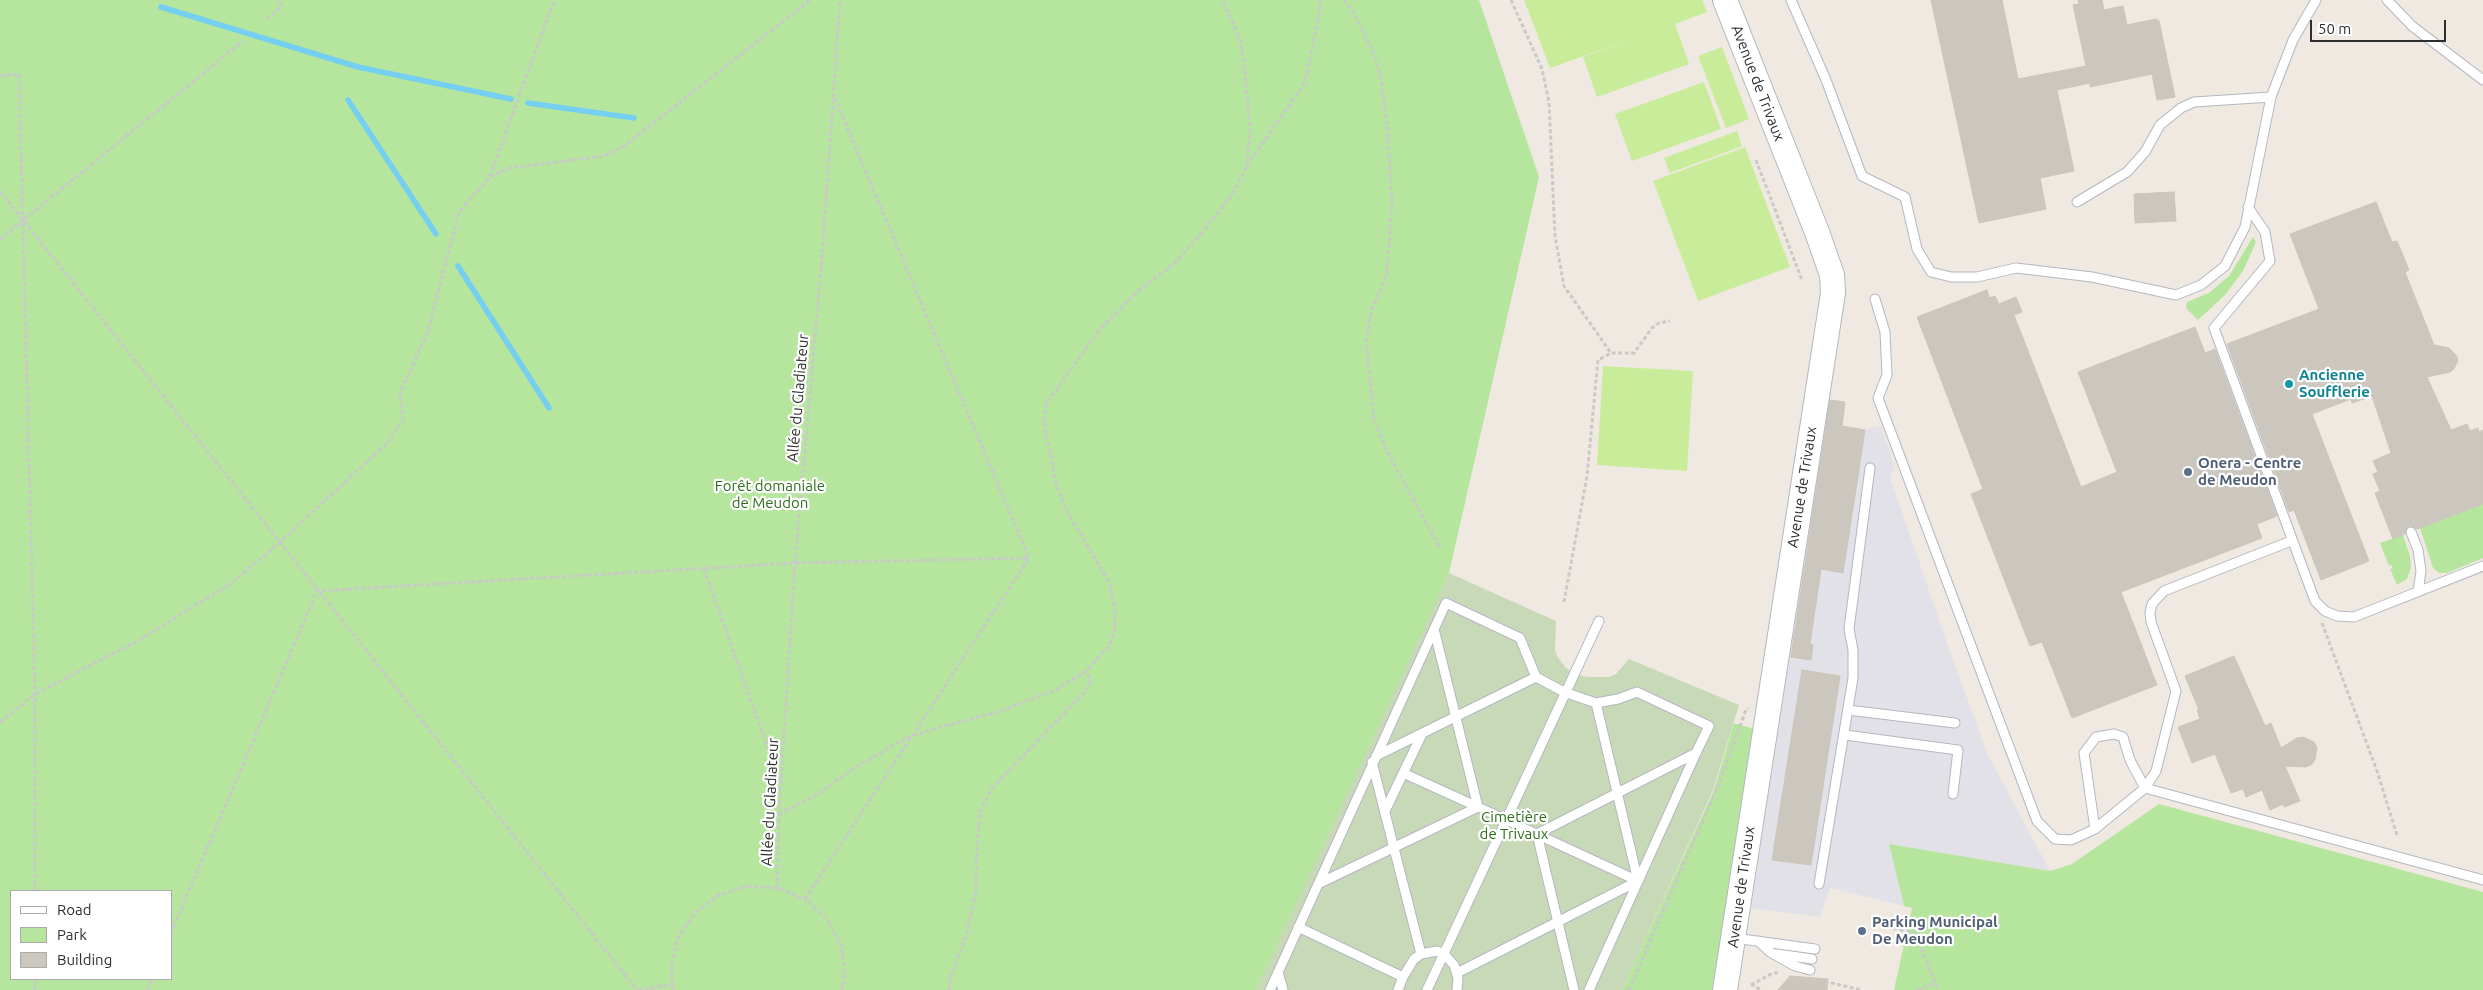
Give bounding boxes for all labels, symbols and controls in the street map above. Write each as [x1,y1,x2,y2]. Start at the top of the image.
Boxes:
scale bar [2313,10,2449,42]
text: 50 m [2318,20,2351,37]
street label: Avenue de Trivaux [1728,22,1788,144]
street label: Allée du Gladiateur [783,333,813,463]
place label: Ancienne Soufflerie [2299,366,2370,401]
marker: Ancienne Soufflerie [2283,378,2295,390]
street label: Avenue de Trivaux [1784,425,1820,549]
place label: Onera - Centre de Meudon [2198,454,2301,489]
marker: Onera - Centre de Meudon [2182,466,2194,478]
park label: Forêt domaniale de Meudon [715,477,825,512]
street label: Allée du Gladiateur [758,737,782,867]
park label: Cimetière de Trivaux [1480,808,1548,843]
street label: Avenue de Trivaux [1724,825,1758,949]
legend [10,890,172,980]
text: Road [57,901,92,918]
place label: Parking Municipal De Meudon [1872,913,1998,948]
marker: Parking Municipal De Meudon [1856,925,1868,937]
text: Park [57,926,87,943]
text: Building [57,951,112,968]

